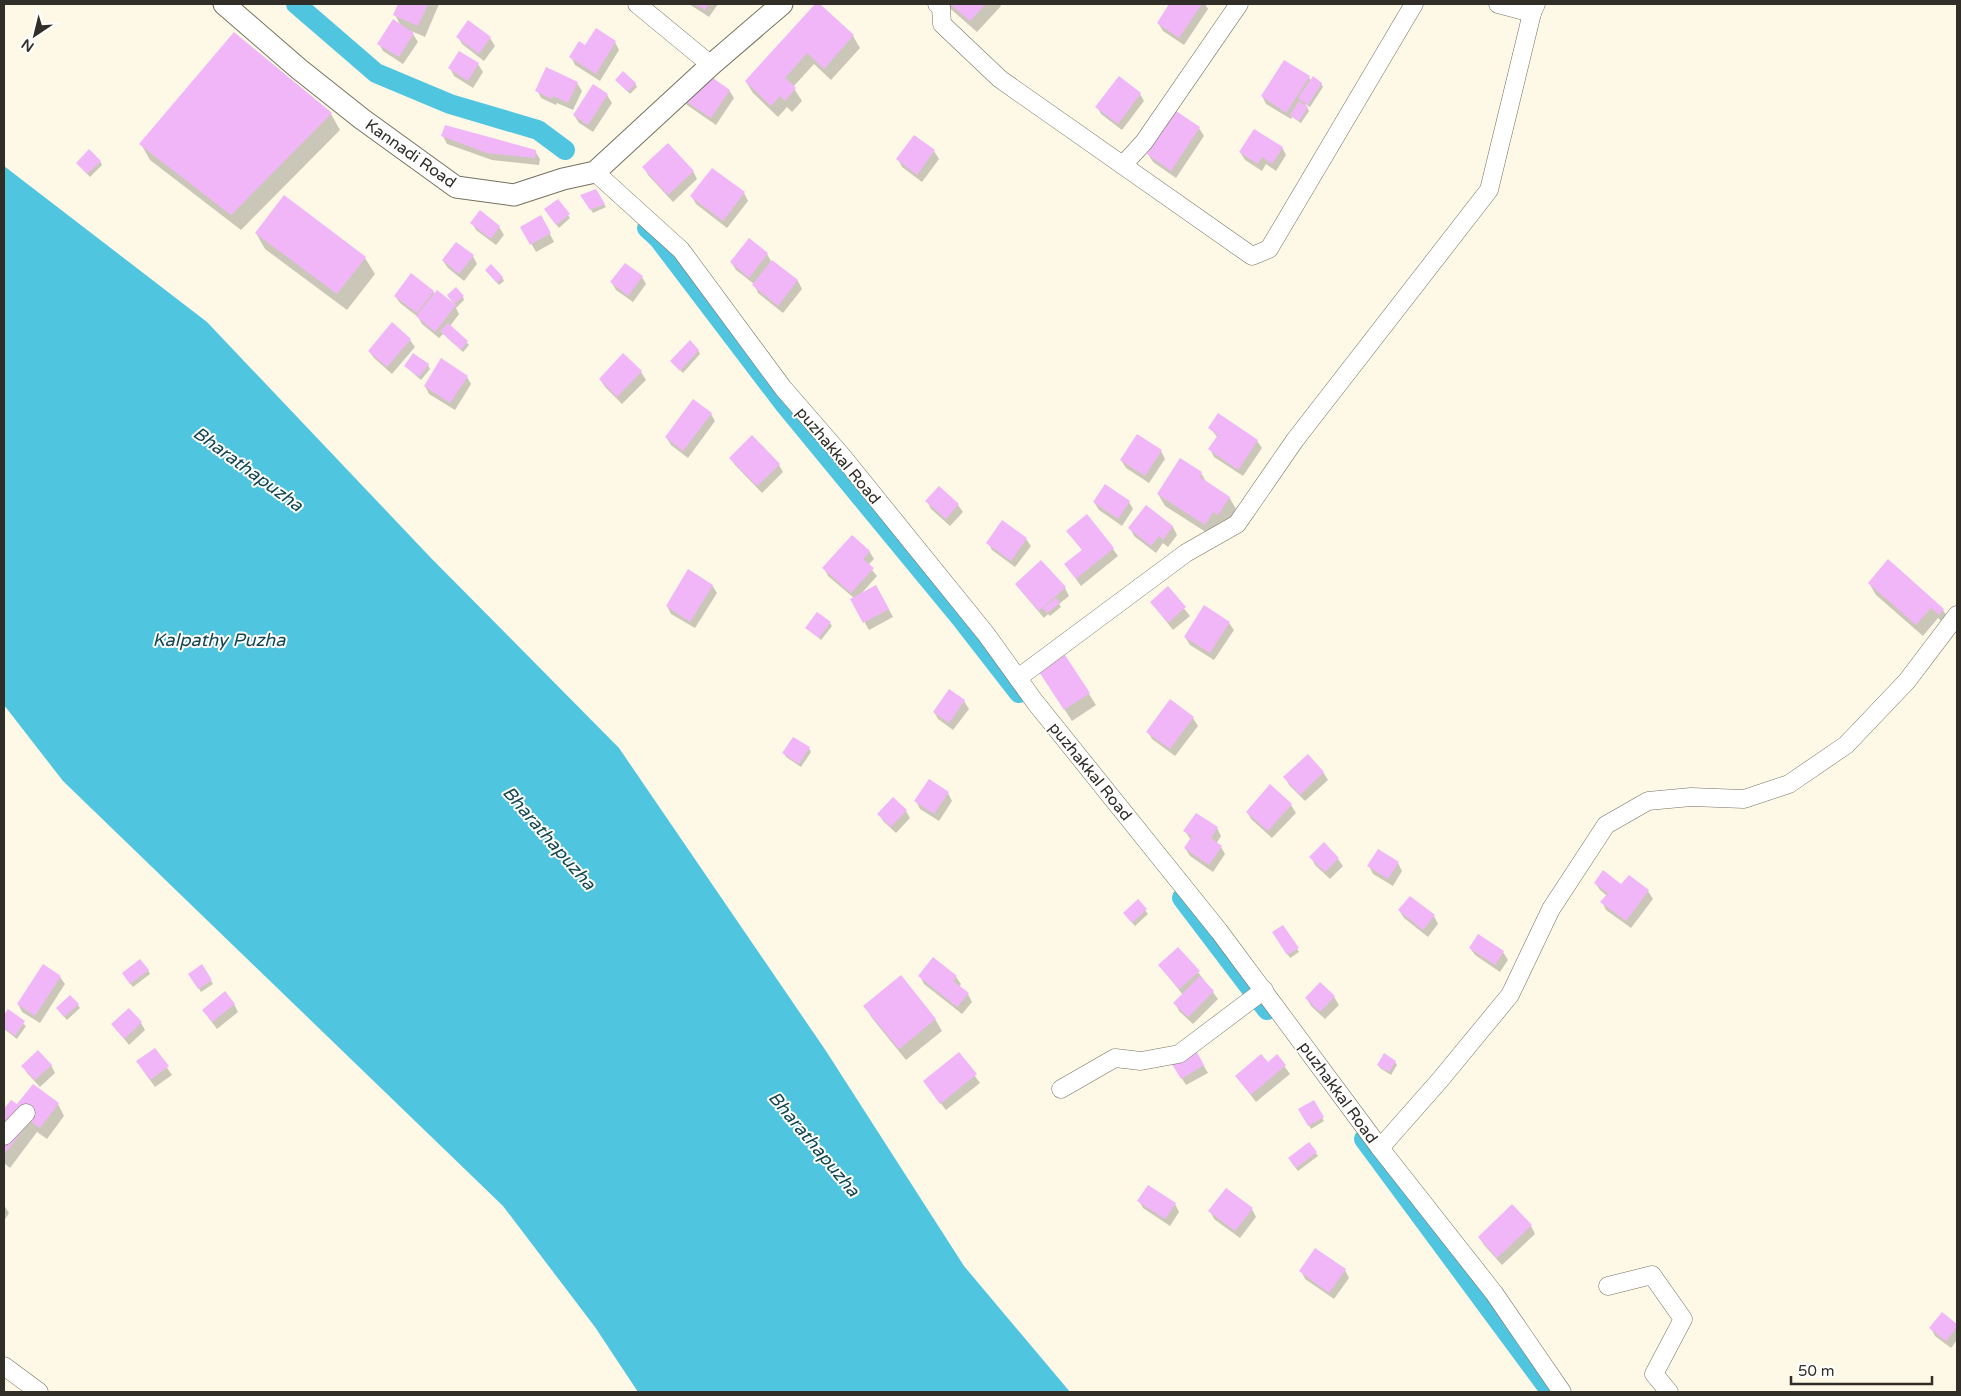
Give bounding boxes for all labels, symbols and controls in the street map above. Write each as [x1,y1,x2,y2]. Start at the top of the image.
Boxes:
north arrow [10,10,60,60]
text: N [18,35,37,55]
street label: Kannadi Road [361,115,460,193]
street label: puzhakkal Road [792,403,885,508]
water label: Bharathapuzha [189,422,308,517]
water label: Kalpathy Puzha [153,629,286,651]
street label: puzhakkal Road [1044,718,1136,825]
water label: Bharathapuzha [498,782,601,895]
street label: puzhakkal Road [1294,1038,1382,1147]
water label: Bharathapuzha [764,1087,865,1202]
scale bar [1791,1354,1932,1386]
text: 50 m [1798,1362,1835,1380]

